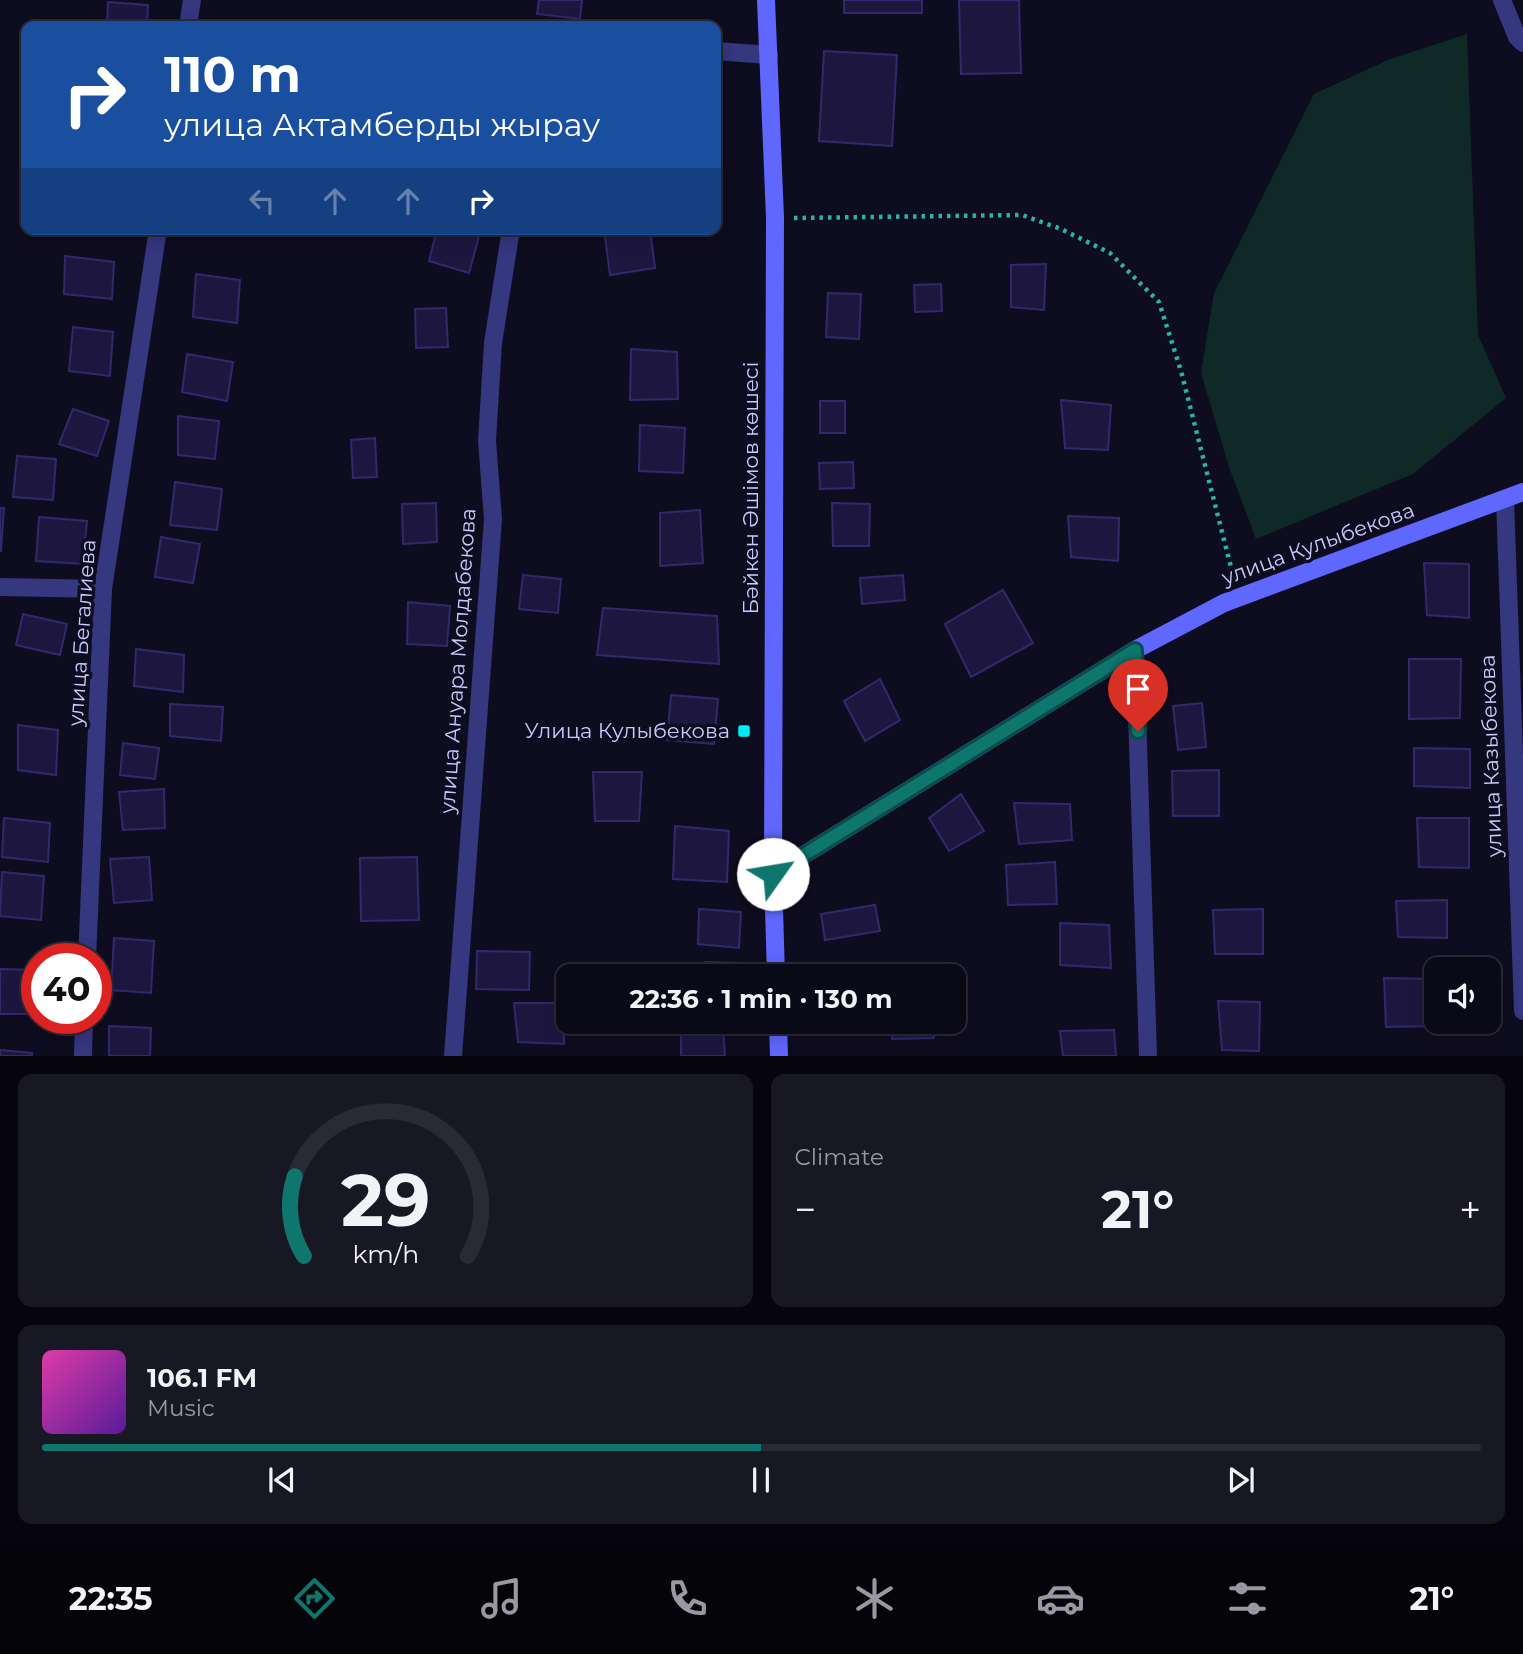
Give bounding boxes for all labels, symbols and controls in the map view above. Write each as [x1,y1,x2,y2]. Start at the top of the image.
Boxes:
text: 110 m [164,45,301,104]
icon: right [49,49,140,140]
text: улица Актамберды жырау [164,105,600,144]
icon: left [243,182,281,220]
icon: ahead [316,182,354,220]
icon: ahead [389,182,427,220]
icon: right [462,182,500,220]
street label: Бәйкен Әшімов көшесі [738,362,763,614]
street label: улица Кулыбекова [1217,497,1418,590]
street label: улица Ануара Молдабекова [434,507,481,816]
street label: улица Бегалиева [62,539,101,728]
street label: улица Казыбекова [1474,654,1507,859]
pin [1108,659,1168,731]
icon: arrive [1119,670,1157,708]
place label: Улица Кулыбекова [524,718,730,743]
marker: Улица Кулыбекова [736,723,752,739]
position arrow [736,837,810,911]
speed limit sign: 40 [21,943,112,1034]
map controls [1424,957,1501,1034]
button: sound [1424,957,1501,1034]
text: 22:36 · 1 min · 130 m [629,983,893,1015]
text: Climate [795,1143,884,1171]
text: 29 [341,1157,430,1245]
text: 21° [1101,1178,1174,1241]
text: − [795,1186,816,1233]
text: + [1459,1186,1481,1233]
text: km/h [352,1239,419,1269]
text: 106.1 FM [147,1362,257,1394]
text: Music [147,1394,215,1422]
icon: previous [263,1461,301,1499]
icon: pause [742,1461,780,1499]
icon: next [1222,1461,1260,1499]
icon: directions [290,1574,339,1623]
icon: music [477,1574,526,1623]
icon: phone [663,1574,712,1623]
icon: climate [850,1574,899,1623]
icon: car [1036,1574,1085,1623]
icon: filters [1223,1574,1272,1623]
text: 22:35 [69,1579,153,1618]
text: 21° [1409,1579,1454,1618]

